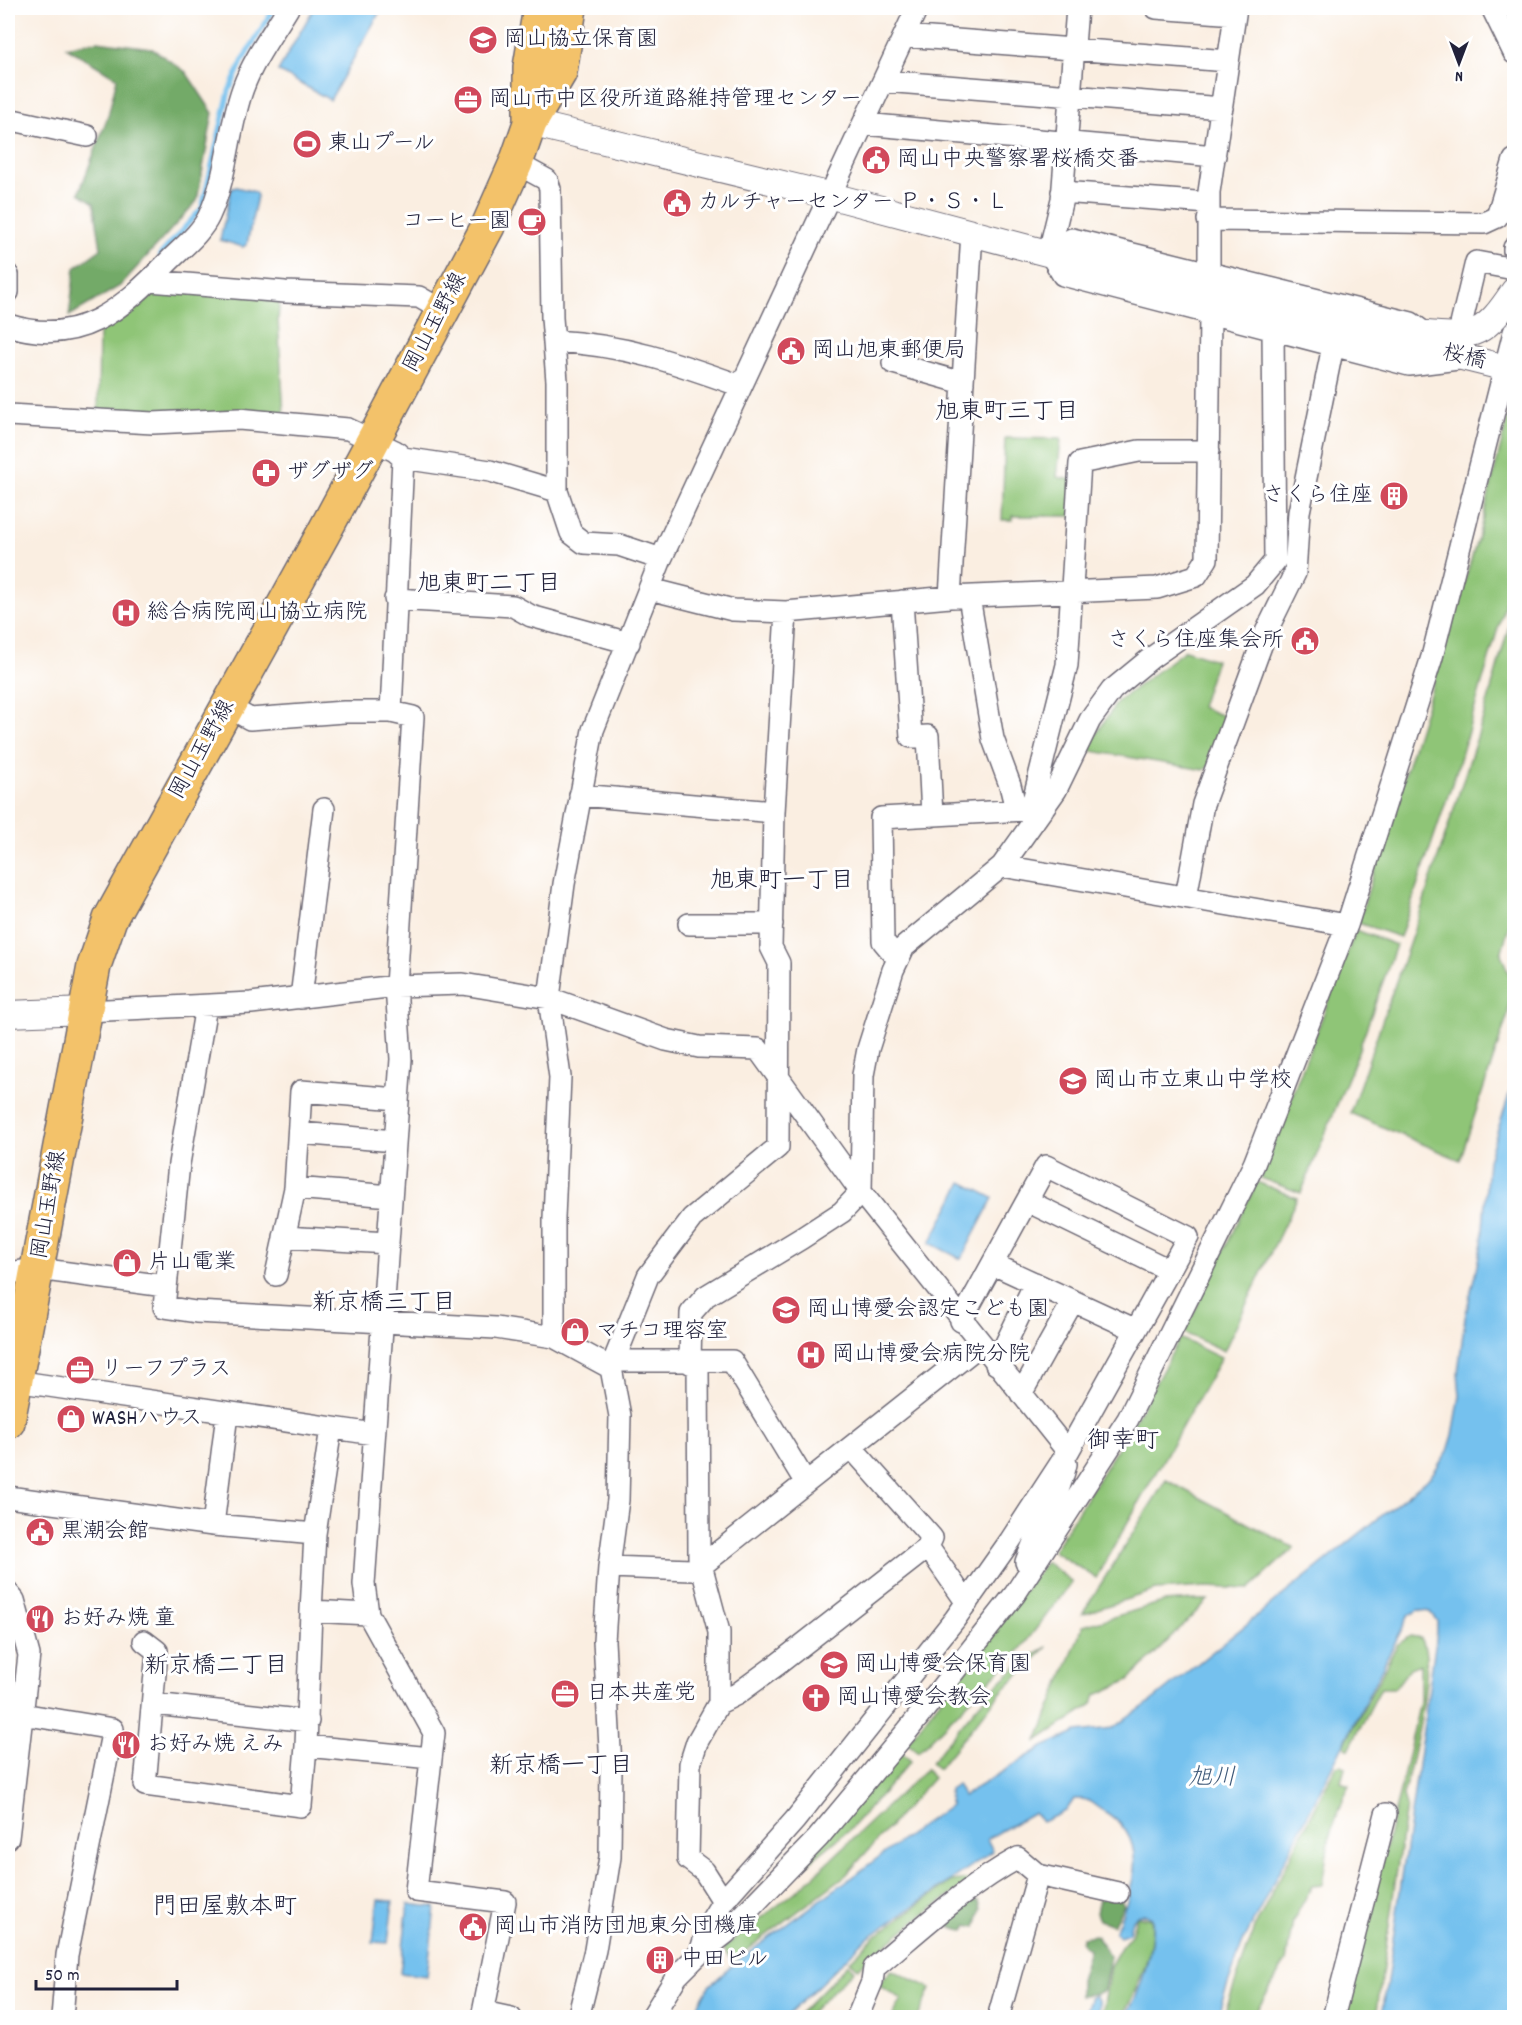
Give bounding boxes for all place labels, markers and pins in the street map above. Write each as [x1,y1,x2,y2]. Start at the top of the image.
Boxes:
school or university icon: 岡山協立保育園 [467,24,499,56]
place label: 岡山協立保育園 [504,25,658,56]
office icon: 岡山市中区役所道路維持管理センター [452,84,484,116]
place label: 岡山市中区役所道路維持管理センター [489,85,862,116]
sports icon: 東山プール [291,128,323,160]
place label: 東山プール [328,129,435,160]
public building icon: 岡山中央警察署桜橋交番 [860,144,892,176]
place label: 岡山中央警察署桜橋交番 [897,145,1139,176]
public building icon: カルチャーセンター Ｐ・Ｓ・Ｌ [661,187,693,219]
place label: カルチャーセンター Ｐ・Ｓ・Ｌ [698,188,1009,219]
cafe icon: コーヒー園 [516,206,548,238]
place label: コーヒー園 [402,207,511,238]
public building icon: 岡山旭東郵便局 [775,335,807,367]
place label: 岡山旭東郵便局 [812,336,966,367]
pharmacy icon: ザグザグ [250,457,282,489]
place label: ザグザグ [287,458,374,489]
building icon: さくら住座 [1378,480,1410,512]
place label: さくら住座 [1263,481,1373,512]
hospital icon: 総合病院岡山協立病院 [110,597,142,629]
place label: 総合病院岡山協立病院 [147,598,367,629]
public building icon: さくら住座集会所 [1289,625,1321,657]
place label: さくら住座集会所 [1108,626,1284,657]
school or university icon: 岡山市立東山中学校 [1057,1065,1089,1097]
place label: 岡山市立東山中学校 [1094,1066,1292,1097]
shop icon: 片山電業 [111,1247,143,1279]
place label: 片山電業 [148,1248,236,1279]
school or university icon: 岡山博愛会認定こども園 [770,1294,802,1326]
place label: 岡山博愛会認定こども園 [807,1295,1049,1326]
shop icon: マチコ理容室 [559,1316,591,1348]
place label: マチコ理容室 [596,1317,728,1348]
hospital icon: 岡山博愛会病院分院 [795,1339,827,1371]
place label: 岡山博愛会病院分院 [832,1340,1030,1371]
office icon: リーフプラス [64,1354,96,1386]
place label: リーフプラス [101,1355,231,1386]
shop icon: WASHハウス [55,1403,87,1435]
place label: WASHハウス [92,1404,202,1435]
public building icon: 黒潮会館 [24,1516,56,1548]
place label: 黒潮会館 [61,1517,149,1548]
restaurant icon: お好み焼 童 [24,1603,56,1635]
place label: お好み焼 童 [61,1604,176,1635]
school or university icon: 岡山博愛会保育園 [818,1649,850,1681]
place label: 岡山博愛会保育園 [855,1650,1031,1681]
office icon: 日本共産党 [549,1678,581,1710]
place label: 日本共産党 [586,1679,696,1710]
church icon: 岡山博愛会教会 [800,1682,832,1714]
place label: 岡山博愛会教会 [837,1683,991,1714]
restaurant icon: お好み焼 えみ [110,1729,142,1761]
place label: お好み焼 えみ [147,1730,284,1761]
public building icon: 岡山市消防団旭東分団機庫 [457,1911,489,1943]
place label: 岡山市消防団旭東分団機庫 [494,1912,758,1943]
building icon: 中田ビル [644,1944,676,1976]
place label: 中田ビル [681,1945,769,1976]

